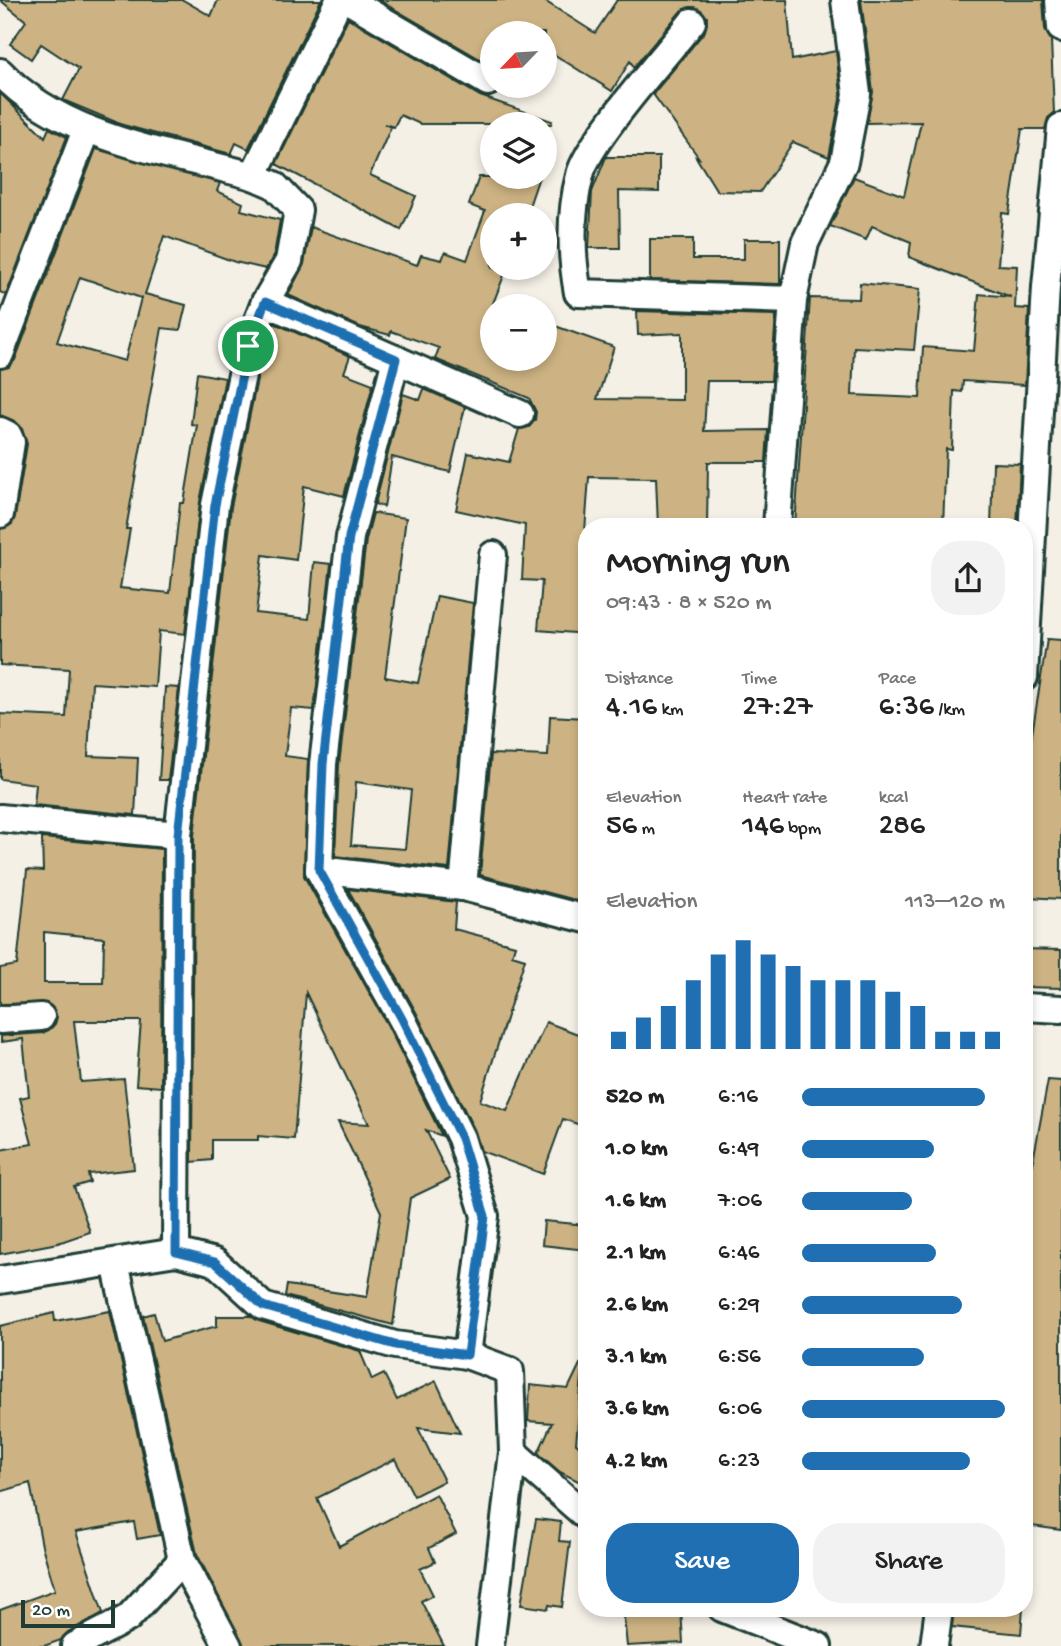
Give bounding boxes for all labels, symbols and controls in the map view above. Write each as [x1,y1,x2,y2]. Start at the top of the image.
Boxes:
north arrow [480,21,556,98]
map controls [480,21,557,371]
button: layers [480,112,557,189]
button: + [480,203,557,280]
button: − [480,294,557,371]
pin [218,316,278,376]
icon: arrive [229,327,267,365]
button: share [931,541,1005,615]
text: Morning run [606,542,790,586]
text: 09:43 · 8 × 520 m [606,590,772,617]
text: Distance [606,668,673,691]
text: Time [742,668,777,691]
text: Pace [879,668,916,691]
text: 4.16 [606,691,657,726]
text: 27:27 [742,691,812,726]
text: 6:36 [879,691,934,726]
text: km [657,699,683,722]
text: /km [934,699,965,722]
text: Elevation [606,787,682,810]
text: Heart rate [742,787,827,810]
text: kcal [879,787,908,810]
text: 56 [606,810,637,845]
text: 146 [742,810,784,845]
text: 286 [879,810,925,845]
text: m [637,818,655,841]
text: bpm [784,818,821,841]
text: Elevation [606,889,697,916]
text: 113–120 m [905,889,1005,916]
text: 520 m [606,1084,664,1111]
text: 6:16 [718,1084,758,1111]
text: 1.0 km [606,1136,668,1163]
text: 6:49 [718,1136,759,1163]
text: 1.6 km [606,1188,666,1215]
text: 7:06 [718,1188,762,1215]
text: 2.1 km [606,1240,666,1267]
text: 6:46 [718,1240,759,1267]
text: 2.6 km [606,1292,668,1319]
text: 6:29 [718,1292,760,1319]
text: 3.1 km [606,1344,666,1371]
text: 6:56 [718,1344,761,1371]
text: 3.6 km [606,1396,669,1423]
text: 6:06 [718,1396,762,1423]
text: 4.2 km [606,1448,667,1475]
text: 6:23 [718,1448,760,1475]
button: Save [606,1523,799,1603]
button: Share [813,1523,1005,1603]
scale bar [21,1597,116,1629]
text: 20 m [32,1600,70,1623]

